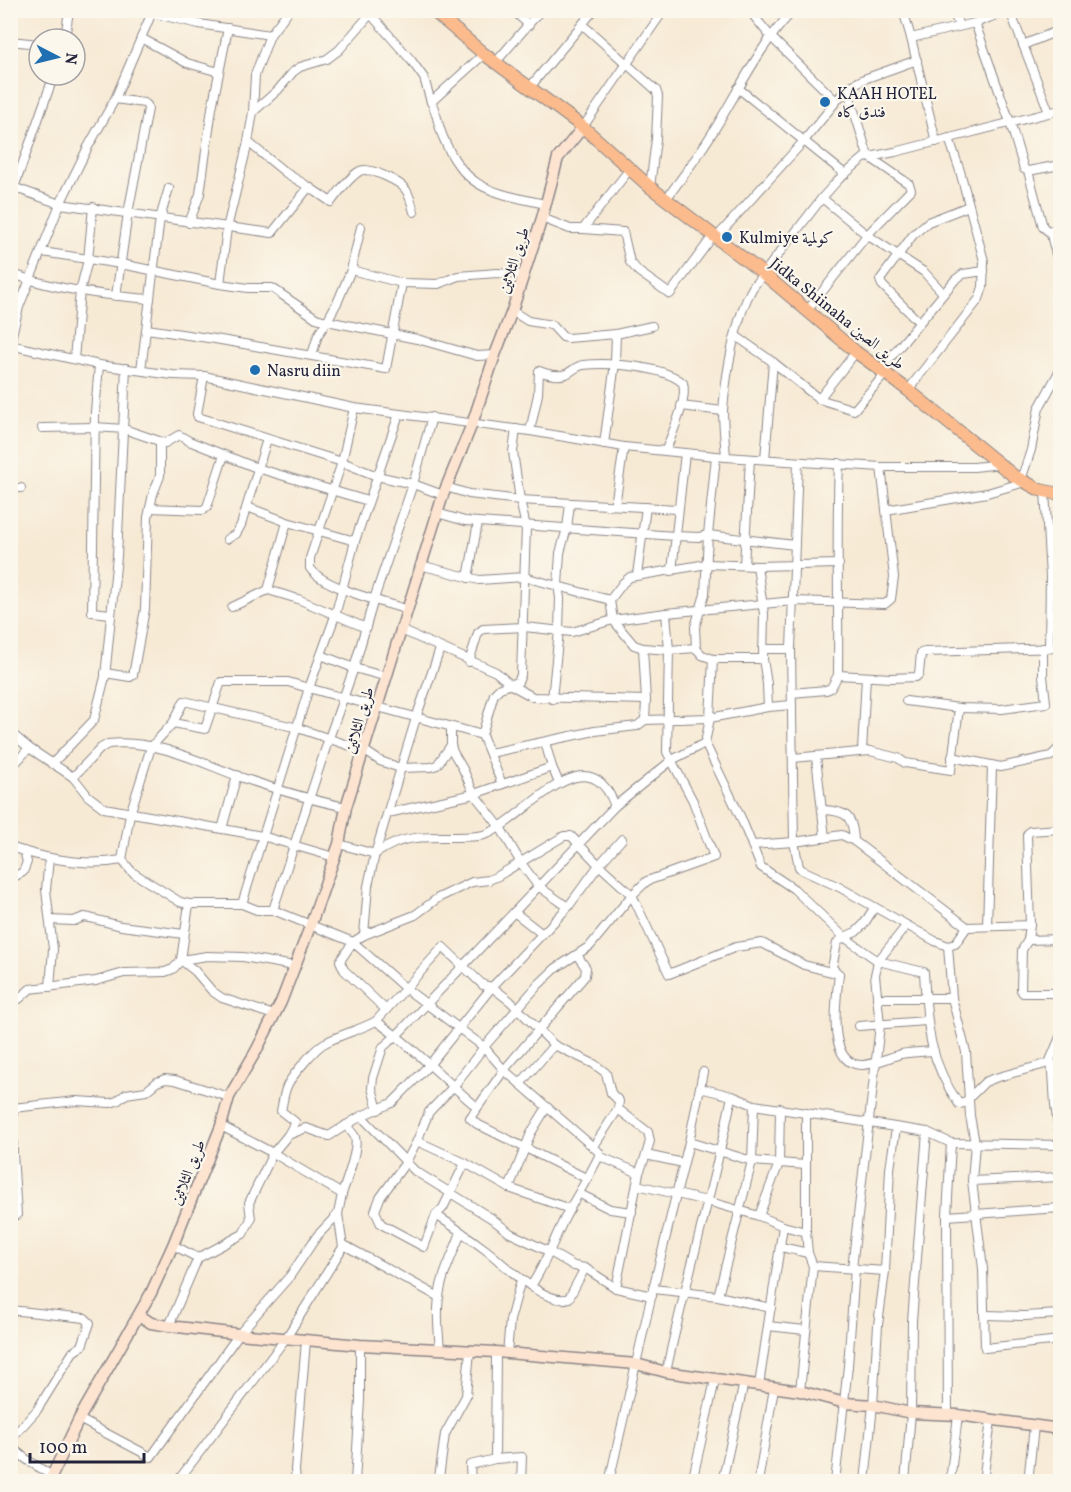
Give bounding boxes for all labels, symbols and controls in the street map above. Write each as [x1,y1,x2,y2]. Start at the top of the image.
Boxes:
north arrow [27,27,87,87]
text: N [58,51,82,66]
place label: KAAH HOTEL فندق كاه [837,84,937,124]
marker: KAAH HOTEL فندق كاه [818,95,832,109]
street label: طريق الثلاثين [494,224,536,297]
place label: Kulmiye كولمية [739,228,834,250]
marker: Kulmiye كولمية [720,230,734,244]
street label: Jidka Shiinaha طريق الصين [765,253,909,376]
place label: Nasru diin [267,361,341,383]
marker: Nasru diin [248,363,262,377]
street label: طريق الثلاثين [339,684,381,757]
street label: طريق الثلاثين [166,1137,212,1209]
scale bar [30,1426,144,1464]
text: 100 m [39,1436,88,1461]

